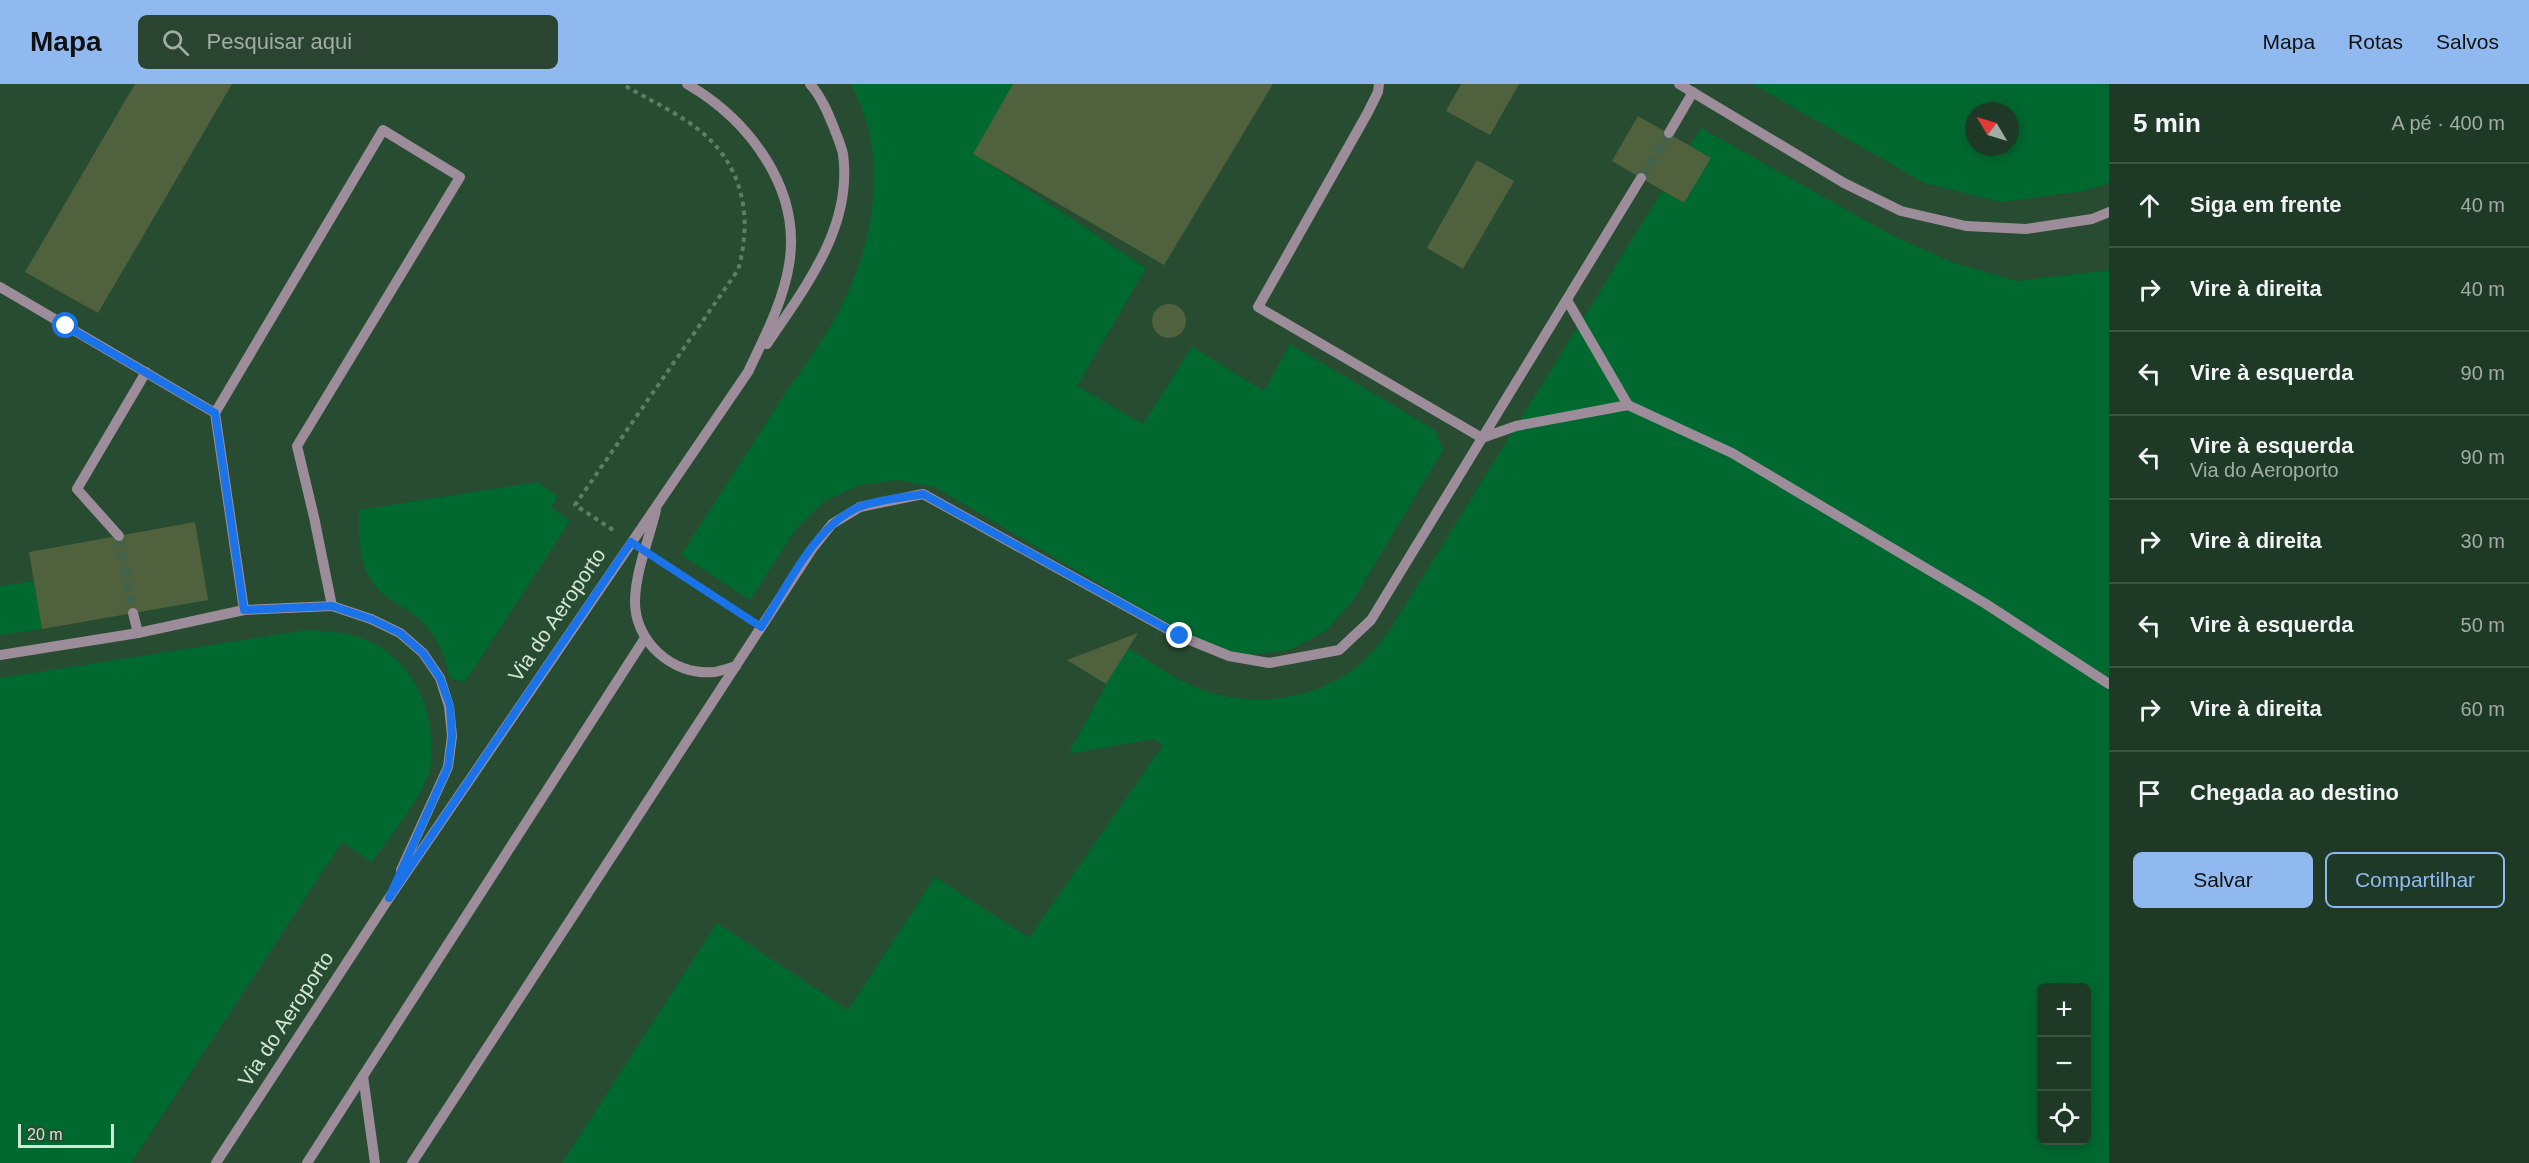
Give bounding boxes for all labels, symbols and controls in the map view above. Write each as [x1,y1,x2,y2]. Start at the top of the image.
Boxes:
search box [138,15,558,69]
text: Mapa [30,26,102,57]
icon: search [159,26,192,59]
text: Pesquisar aqui [207,29,352,54]
text: Mapa [2263,30,2315,53]
text: Rotas [2348,30,2403,53]
text: Salvos [2436,30,2499,53]
north arrow [1965,102,2019,156]
text: 5 min [2133,108,2201,138]
text: A pé · 400 m [2392,112,2505,134]
icon: ahead [2133,189,2166,222]
text: Siga em frente [2190,192,2342,217]
text: 40 m [2461,194,2505,216]
icon: right [2133,273,2166,306]
text: Vire à direita [2190,276,2322,301]
text: 40 m [2461,278,2505,300]
route start [52,312,78,338]
icon: left [2133,357,2166,390]
text: Vire à esquerda [2190,360,2353,385]
text: 90 m [2461,362,2505,384]
text: Vire à esquerda [2190,433,2353,458]
icon: left [2133,441,2166,474]
text: 90 m [2461,446,2505,468]
text: Via do Aeroporto [2190,459,2339,481]
icon: right [2133,525,2166,558]
text: Vire à direita [2190,528,2322,553]
text: 30 m [2461,530,2505,552]
street label: Via do Aeroporto [503,544,610,686]
icon: left [2133,609,2166,642]
text: Vire à esquerda [2190,612,2353,637]
text: 50 m [2461,614,2505,636]
route end [1166,622,1192,648]
icon: right [2133,693,2166,726]
text: Vire à direita [2190,696,2322,721]
text: 60 m [2461,698,2505,720]
icon: arrive [2133,777,2166,810]
text: Chegada ao destino [2190,780,2399,805]
button: Salvar [2133,852,2313,908]
button: Compartilhar [2325,852,2505,908]
street label: Via do Aeroporto [233,947,338,1090]
map controls [2037,983,2091,1145]
button: + [2037,983,2091,1037]
button: − [2037,1037,2091,1091]
button: locate [2037,1091,2091,1145]
scale bar [18,1121,114,1148]
text: 20 m [27,1126,63,1143]

